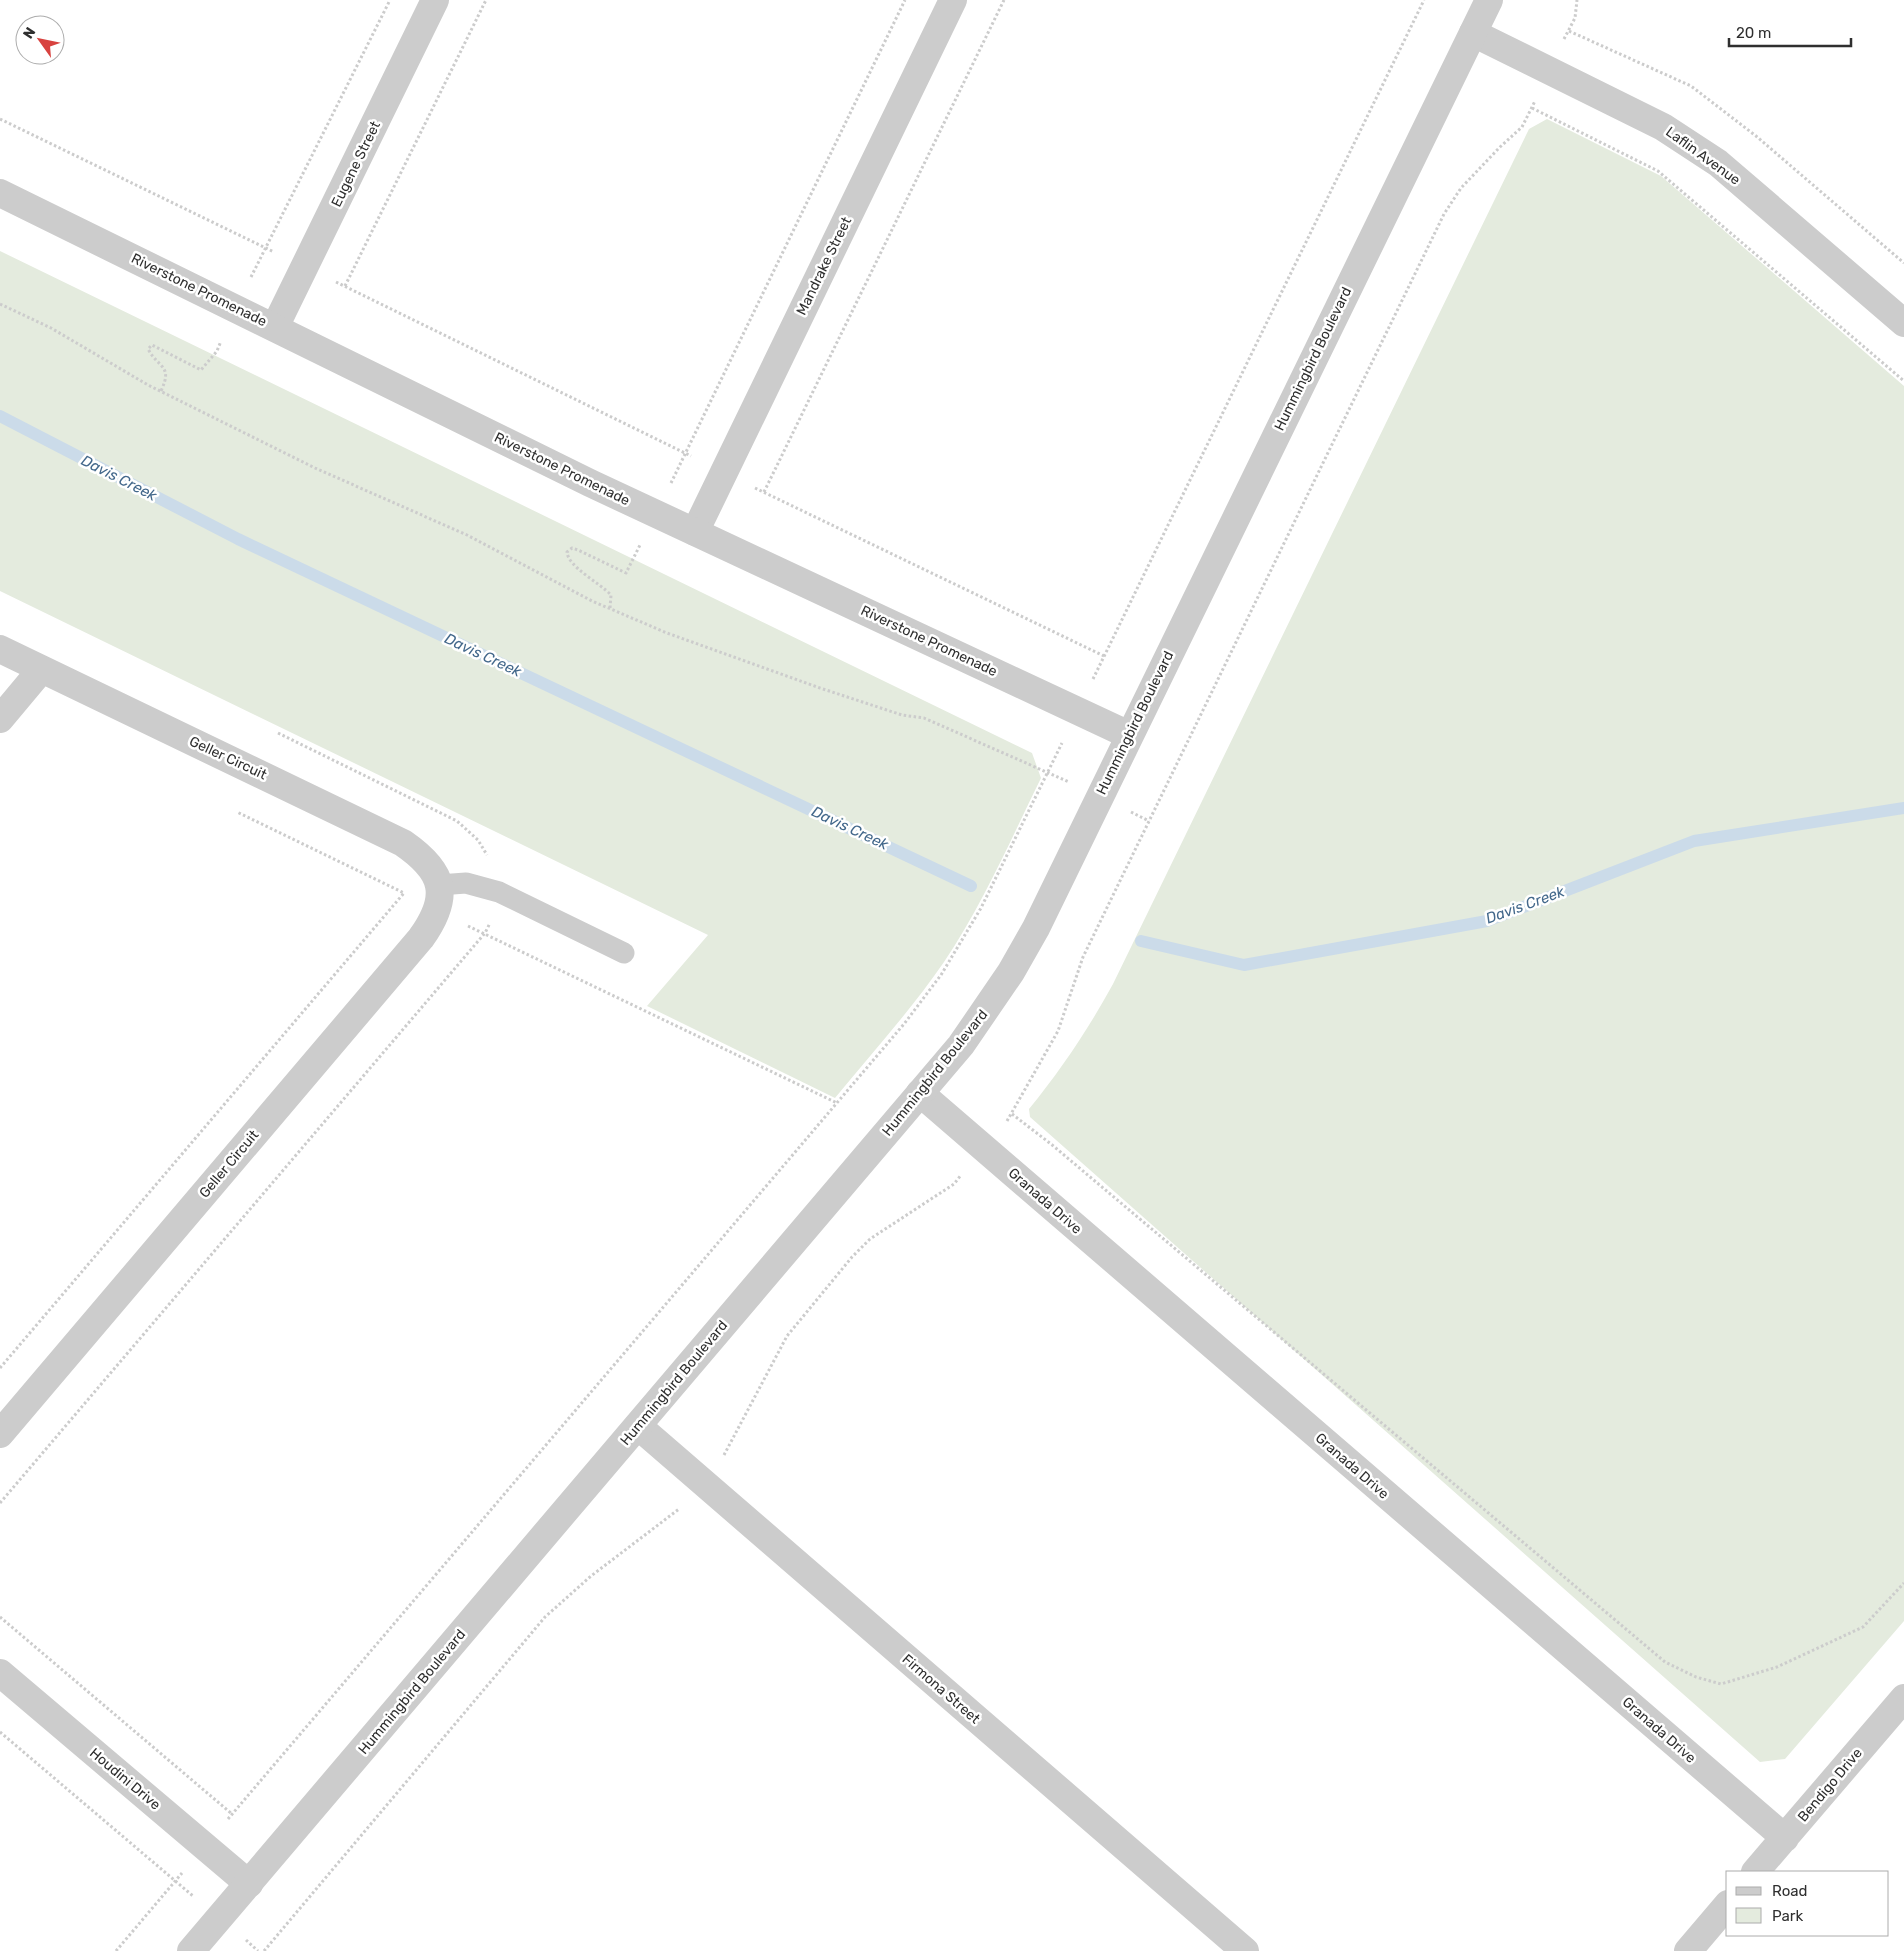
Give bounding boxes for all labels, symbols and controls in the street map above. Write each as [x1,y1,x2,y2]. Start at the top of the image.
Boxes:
north arrow [15,15,65,65]
scale bar [1729,15,1852,47]
text: N [20,24,39,42]
text: 20 m [1736,24,1771,42]
street label: Eugene Street [328,118,384,210]
street label: Laflin Avenue [1662,123,1744,189]
street label: Mandrake Street [793,214,855,318]
street label: Riverstone Promenade [129,250,270,330]
street label: Hummingbird Boulevard [1271,284,1355,434]
street label: Riverstone Promenade [492,429,633,509]
water label: Davis Creek [78,451,160,505]
street label: Riverstone Promenade [858,602,1000,680]
water label: Davis Creek [442,629,524,681]
street label: Hummingbird Boulevard [1093,648,1177,798]
street label: Geller Circuit [187,733,270,784]
water label: Davis Creek [809,802,891,854]
water label: Davis Creek [1483,882,1567,928]
street label: Hummingbird Boulevard [879,1006,991,1140]
street label: Geller Circuit [196,1126,263,1201]
street label: Granada Drive [1005,1164,1085,1238]
street label: Hummingbird Boulevard [617,1317,731,1449]
street label: Granada Drive [1312,1429,1392,1503]
street label: Hummingbird Boulevard [355,1626,469,1758]
street label: Firmona Street [899,1651,984,1728]
street label: Granada Drive [1619,1693,1699,1767]
street label: Houdini Drive [86,1744,164,1814]
street label: Bendigo Drive [1794,1745,1866,1825]
legend [1726,1871,1889,1936]
text: Road [1772,1882,1808,1900]
text: Park [1772,1907,1803,1925]

